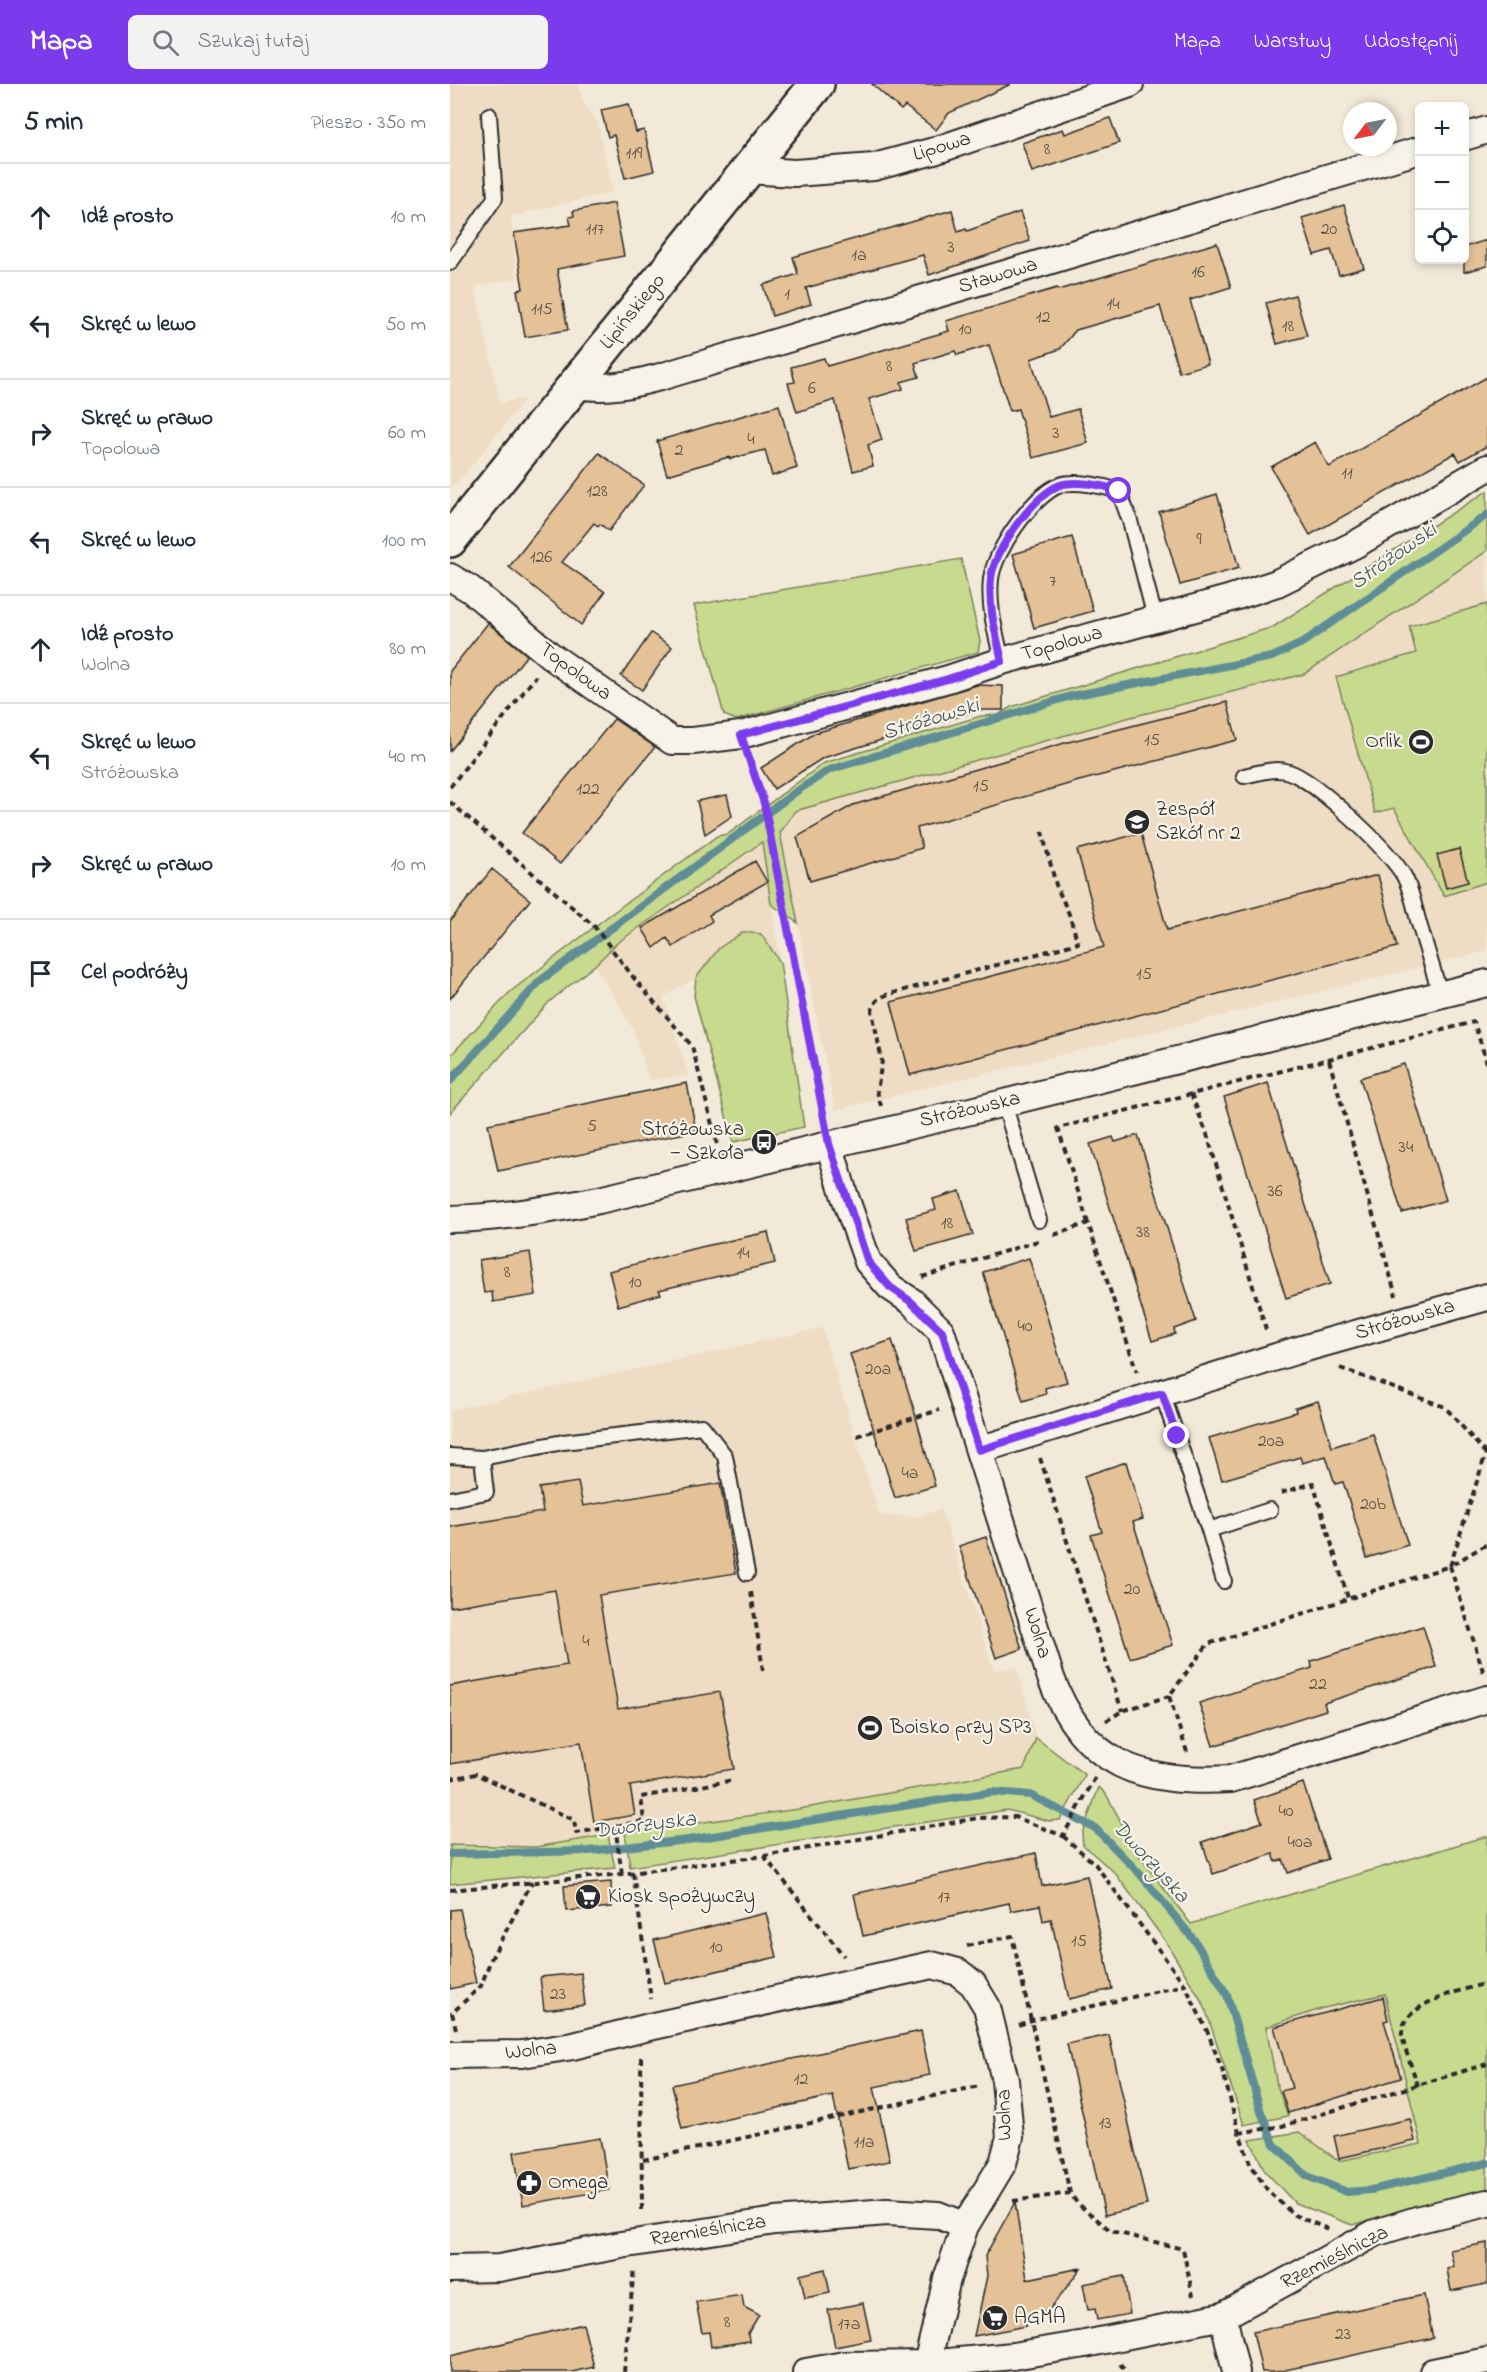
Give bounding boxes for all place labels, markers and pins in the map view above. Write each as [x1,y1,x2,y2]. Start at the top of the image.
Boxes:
place label: Orlik [1365,727,1403,757]
sports icon: Orlik [1406,727,1436,757]
place label: Zespół Szkół nr 2 [1156,795,1240,849]
school or university icon: Zespół Szkół nr 2 [1122,807,1152,837]
place label: Stróżowska — Szkoła [641,1115,744,1169]
bus stop icon: Stróżowska — Szkoła [749,1127,779,1157]
sports icon: Boisko przy SP3 [855,1713,885,1743]
place label: Boisko przy SP3 [889,1713,1032,1745]
supermarket icon: Kiosk spożywczy [573,1882,603,1912]
place label: Kiosk spożywczy [608,1882,755,1914]
pharmacy icon: Omega [514,2168,544,2198]
place label: Omega [548,2168,608,2200]
supermarket icon: AGMA [980,2303,1010,2333]
place label: AGMA [1014,2303,1066,2333]

